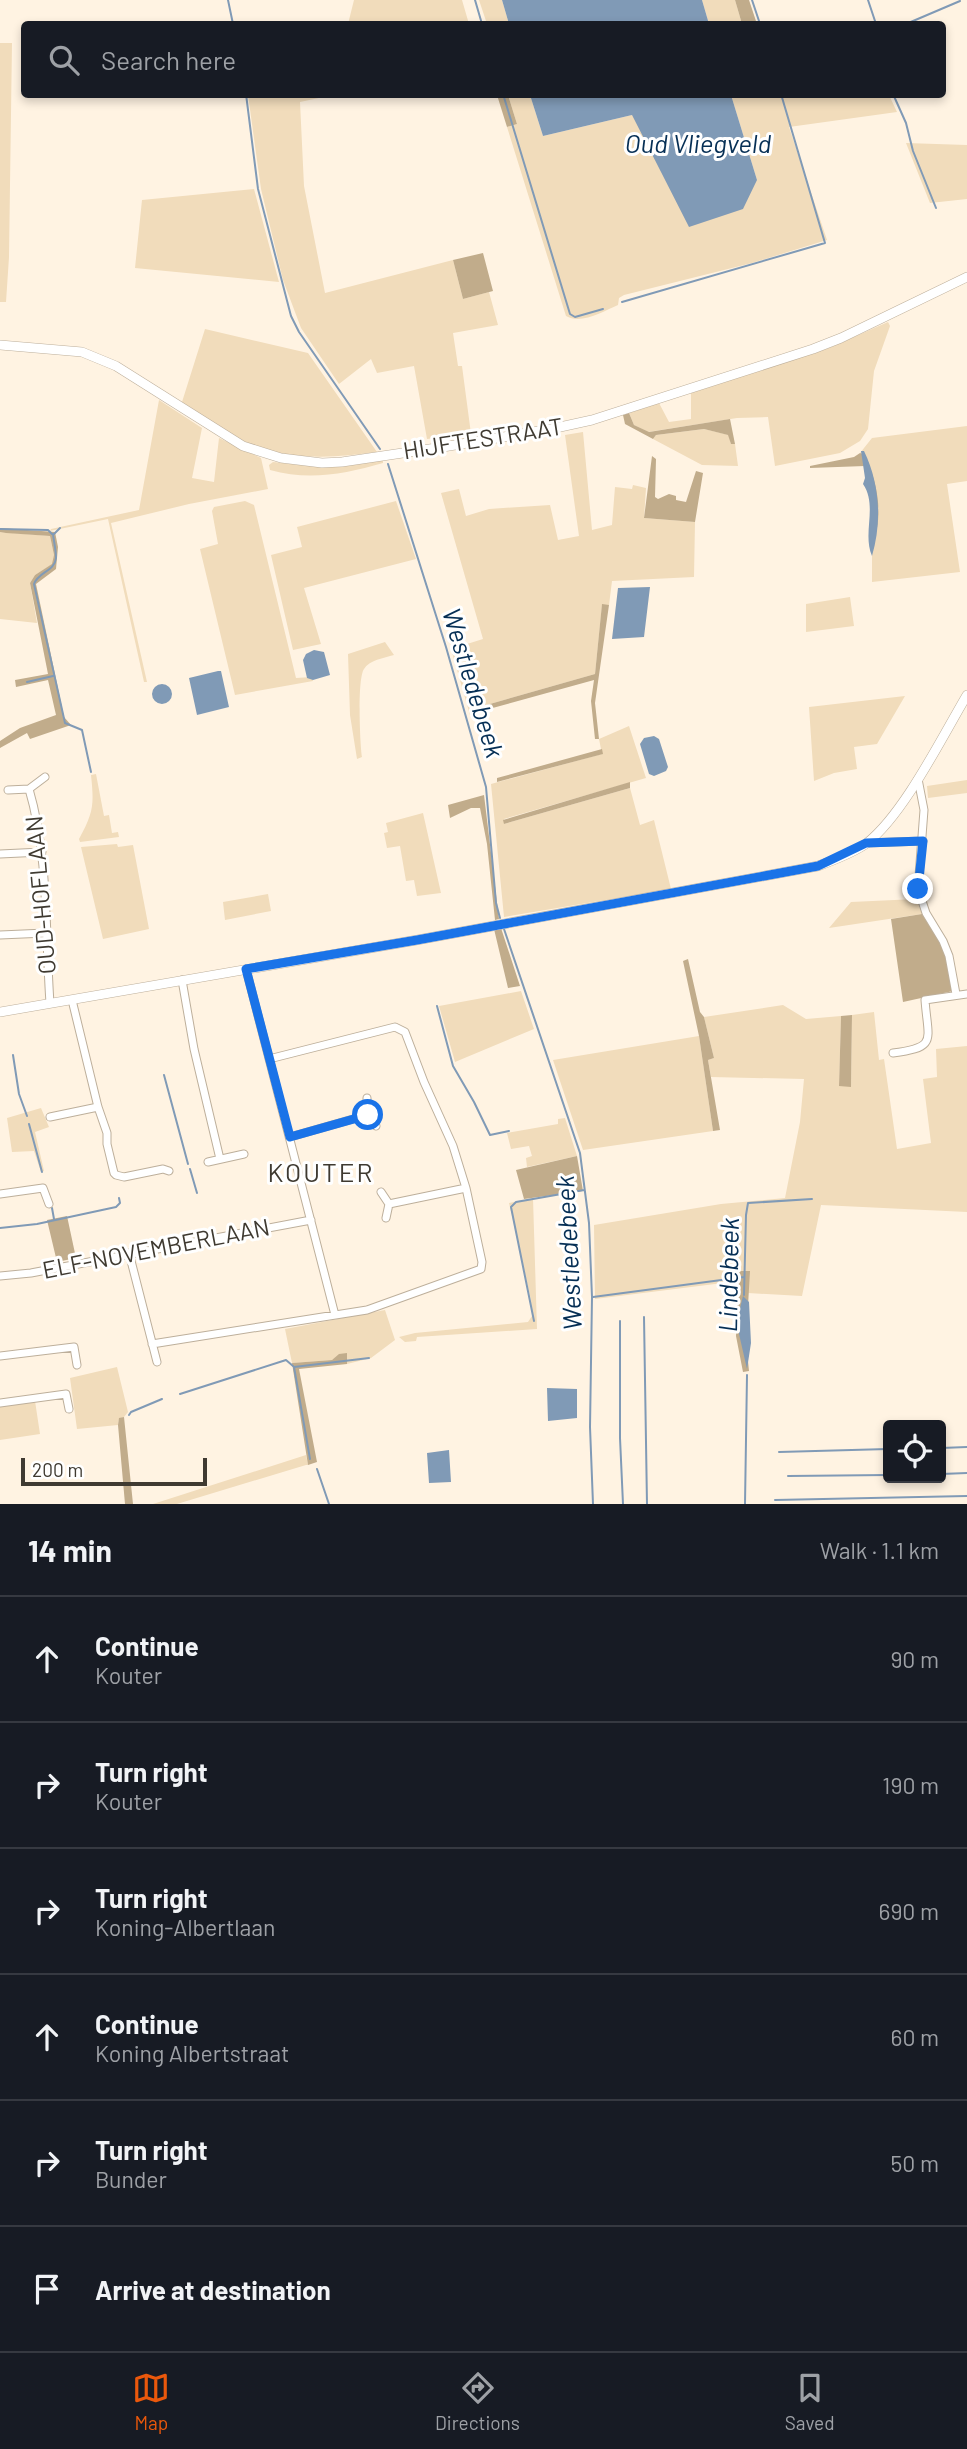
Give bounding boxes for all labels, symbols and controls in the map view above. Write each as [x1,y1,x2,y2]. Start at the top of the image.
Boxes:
search box [21,21,946,98]
icon: search [45,41,83,79]
text: Search here [101,44,236,75]
water label: Oud Vliegveld [625,127,772,158]
street label: HIJFTESTRAAT [401,411,565,464]
water label: Westledebeek [437,604,512,762]
street label: OUD-HOFLAAN [18,815,61,976]
route end [902,873,933,904]
route start [352,1099,383,1130]
district label: KOUTER [267,1156,375,1187]
water label: Westledebeek [548,1175,587,1331]
street label: ELF-NOVEMBERLAAN [40,1211,272,1284]
water label: Lindebeek [711,1217,744,1332]
map controls [883,1420,946,1483]
button: locate [883,1420,946,1483]
scale bar [21,1455,206,1487]
text: 200 m [32,1458,83,1481]
text: 14 min [28,1532,112,1568]
text: Walk · 1.1 km [820,1536,939,1564]
text: Continue [95,1630,199,1661]
icon: ahead [28,1640,66,1678]
text: 90 m [890,1645,939,1673]
text: Kouter [95,1661,162,1689]
text: Turn right [95,1756,208,1787]
icon: right [28,1766,66,1804]
text: 190 m [882,1771,939,1799]
text: Kouter [95,1787,162,1815]
text: Turn right [95,1882,208,1913]
icon: right [28,1892,66,1930]
text: 690 m [879,1897,939,1925]
text: Koning-Albertlaan [95,1913,275,1941]
text: Continue [95,2008,199,2039]
icon: ahead [28,2018,66,2056]
text: 60 m [891,2023,939,2051]
text: Koning Albertstraat [95,2039,289,2067]
text: Turn right [95,2134,208,2165]
icon: right [28,2144,66,2182]
text: 50 m [891,2149,939,2177]
text: Bunder [95,2165,167,2193]
icon: arrive [28,2270,66,2308]
text: Arrive at destination [95,2274,331,2305]
tab: Map [132,2369,170,2434]
tab: Directions [435,2369,520,2434]
tab: Saved [785,2369,835,2434]

